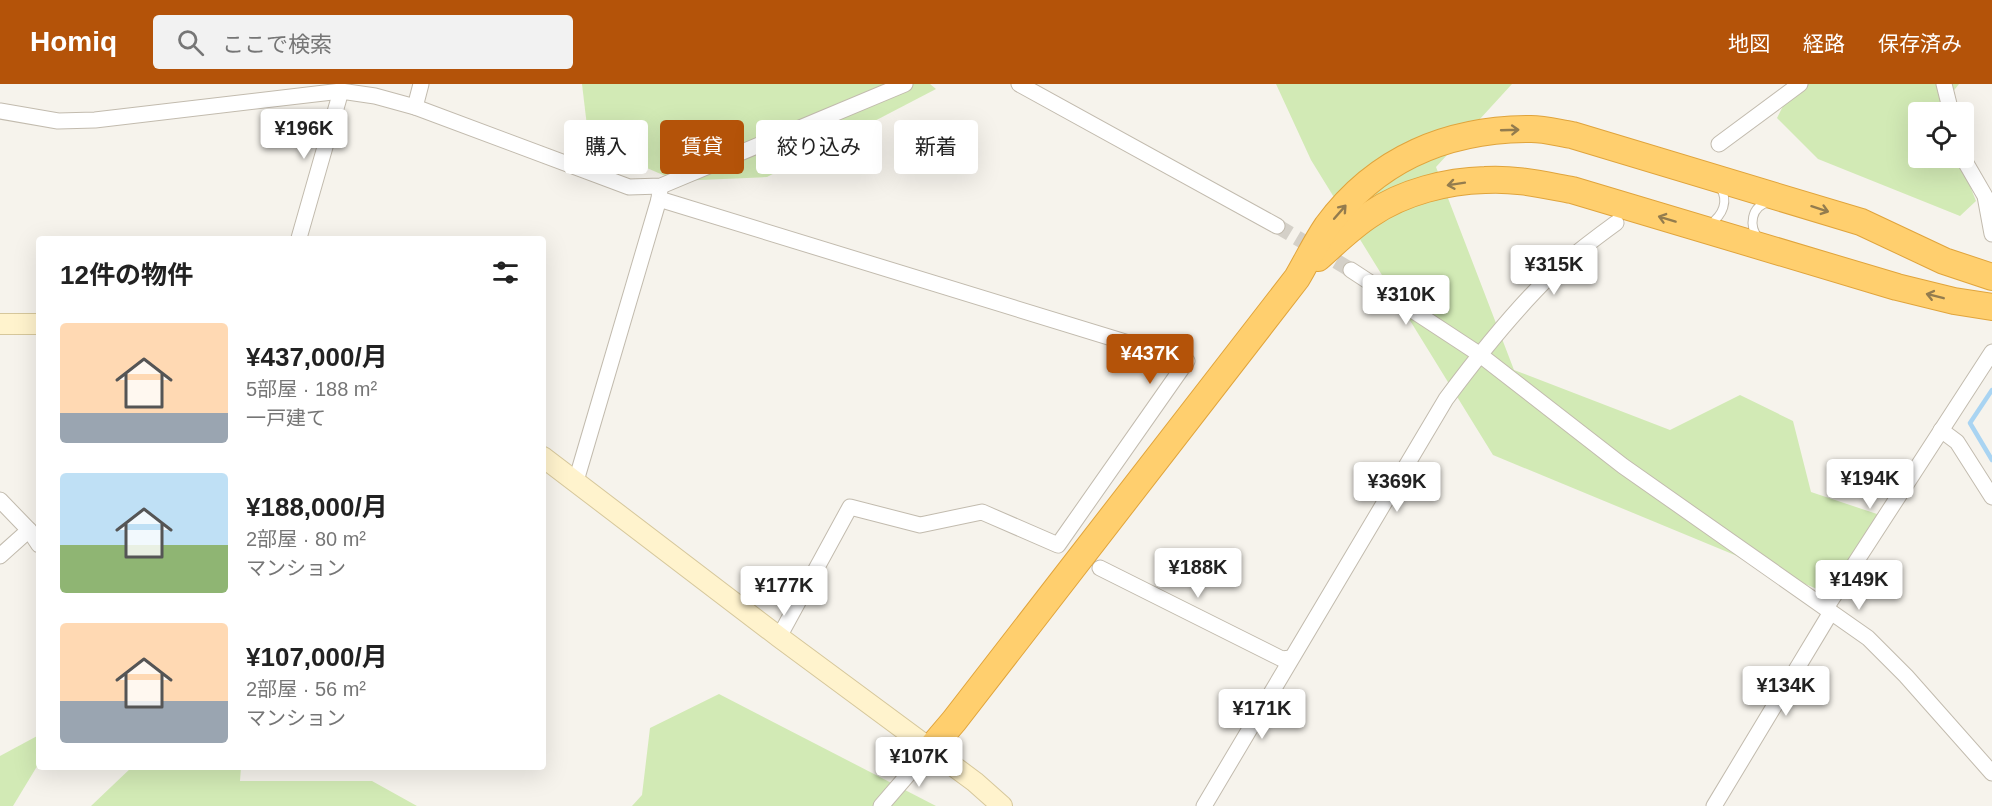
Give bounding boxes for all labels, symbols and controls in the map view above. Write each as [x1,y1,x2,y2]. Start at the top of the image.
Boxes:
search box [153,15,573,69]
text: Homiq [30,26,117,57]
icon: search [174,26,207,59]
text: ここで検索 [222,32,332,57]
text: 地図 [1728,32,1770,55]
text: 経路 [1803,32,1845,55]
text: 保存済み [1878,32,1962,55]
map controls [1908,102,1974,168]
button: locate [1908,102,1974,168]
pin: ¥196K [262,109,346,160]
text: ¥196K [275,117,333,139]
chip: 購入 [564,120,648,174]
chip: 賃貸 [660,120,744,174]
chip: 絞り込み [756,120,882,174]
chip: 新着 [894,120,978,174]
one-way arrow [1500,125,1520,136]
one-way arrow [1447,179,1466,190]
one-way arrow [1810,204,1829,215]
one-way arrow [1333,205,1347,220]
one-way arrow [1658,213,1677,224]
pin: ¥315K [1512,245,1596,296]
text: ¥315K [1525,253,1583,275]
icon: filters [489,256,522,289]
text: 12件の物件 [60,260,193,290]
pin: ¥310K [1364,275,1448,326]
text: ¥310K [1377,283,1435,305]
one-way arrow [1925,290,1945,301]
pin: ¥437K [1108,334,1192,385]
text: ¥437,000/月 [246,342,388,372]
text: ¥437K [1121,342,1179,364]
icon: home [108,347,180,419]
text: 5部屋 · 188 m² [246,378,377,400]
text: 一戸建て [246,407,326,429]
pin: ¥194K [1828,459,1912,510]
pin: ¥369K [1355,462,1439,513]
text: ¥194K [1841,467,1899,489]
text: ¥369K [1368,470,1426,492]
text: ¥188,000/月 [246,492,388,522]
icon: home [108,497,180,569]
text: 2部屋 · 80 m² [246,528,366,550]
pin: ¥188K [1156,548,1240,599]
text: ¥188K [1169,556,1227,578]
text: マンション [246,557,346,579]
pin: ¥149K [1817,560,1901,611]
pin: ¥177K [742,566,826,617]
text: ¥149K [1830,568,1888,590]
text: ¥177K [755,574,813,596]
text: ¥107,000/月 [246,642,388,672]
icon: home [108,647,180,719]
pin: ¥134K [1744,666,1828,717]
text: ¥134K [1757,674,1815,696]
text: 2部屋 · 56 m² [246,678,366,700]
pin: ¥171K [1220,689,1304,740]
text: ¥171K [1233,697,1291,719]
text: マンション [246,707,346,729]
pin: ¥107K [877,737,961,788]
text: ¥107K [890,745,948,767]

